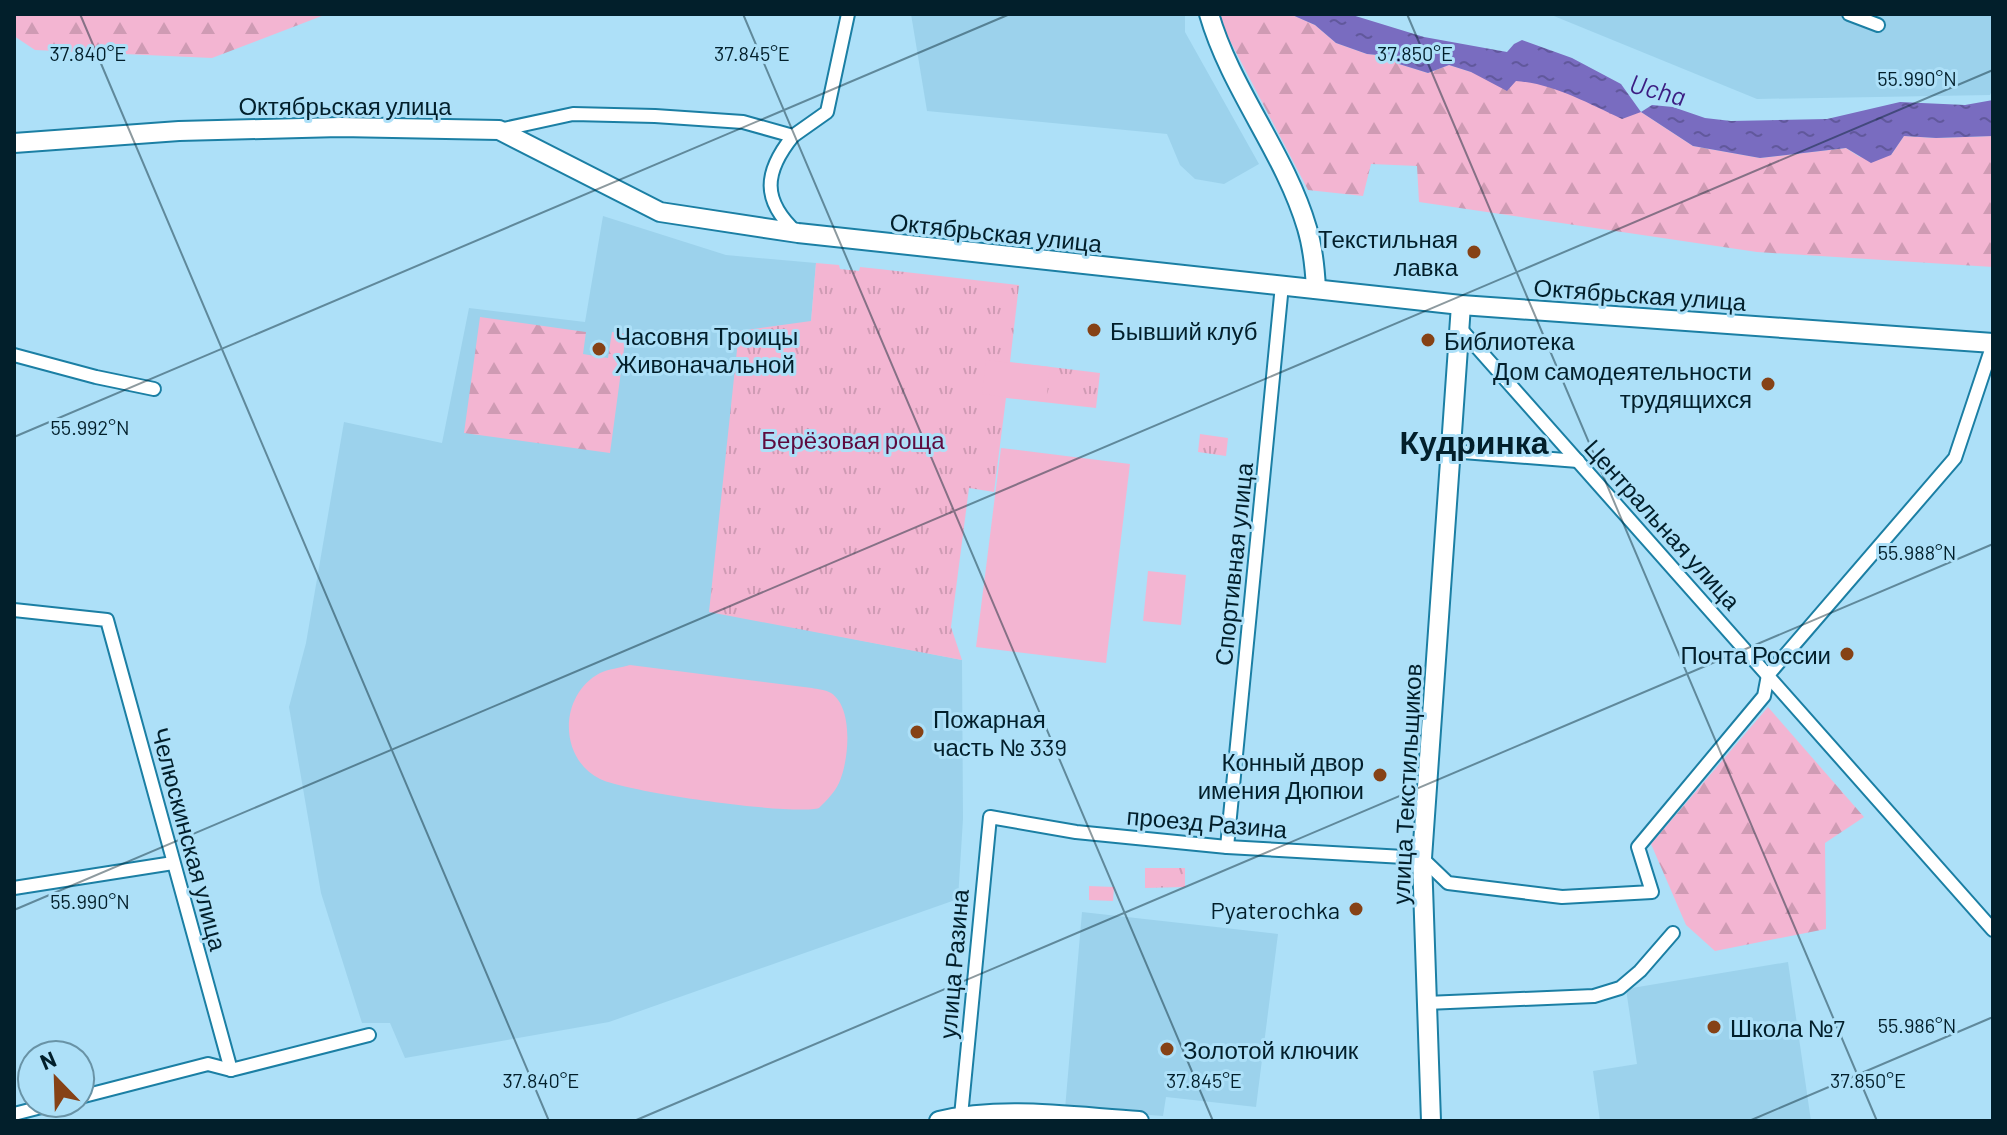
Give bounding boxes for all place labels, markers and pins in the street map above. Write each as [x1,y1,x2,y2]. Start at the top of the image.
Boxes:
place label: Текстильная лавка [1318,224,1459,281]
marker: Текстильная лавка [1465,243,1483,261]
place label: Бывший клуб [1110,316,1257,345]
place label: Часовня Троицы Живоначальной [615,321,798,378]
marker: Бывший клуб [1085,321,1103,339]
place label: Библиотека [1444,326,1575,355]
marker: Библиотека [1419,331,1437,349]
marker: Часовня Троицы Живоначальной [590,340,608,358]
place label: Дом самодеятельности трудящихся [1493,356,1752,413]
marker: Дом самодеятельности трудящихся [1759,375,1777,393]
place label: Почта России [1680,640,1831,669]
marker: Почта России [1838,645,1856,663]
place label: Пожарная часть № 339 [933,704,1067,761]
marker: Пожарная часть № 339 [908,723,926,741]
place label: Конный двор имения Дюпюи [1198,747,1364,804]
marker: Конный двор имения Дюпюи [1371,766,1389,784]
place label: Pyaterochka [1210,895,1340,924]
marker: Pyaterochka [1347,900,1365,918]
place label: Школа №7 [1730,1013,1845,1042]
marker: Школа №7 [1705,1018,1723,1036]
place label: Золотой ключик [1183,1035,1359,1064]
marker: Золотой ключик [1158,1040,1176,1058]

